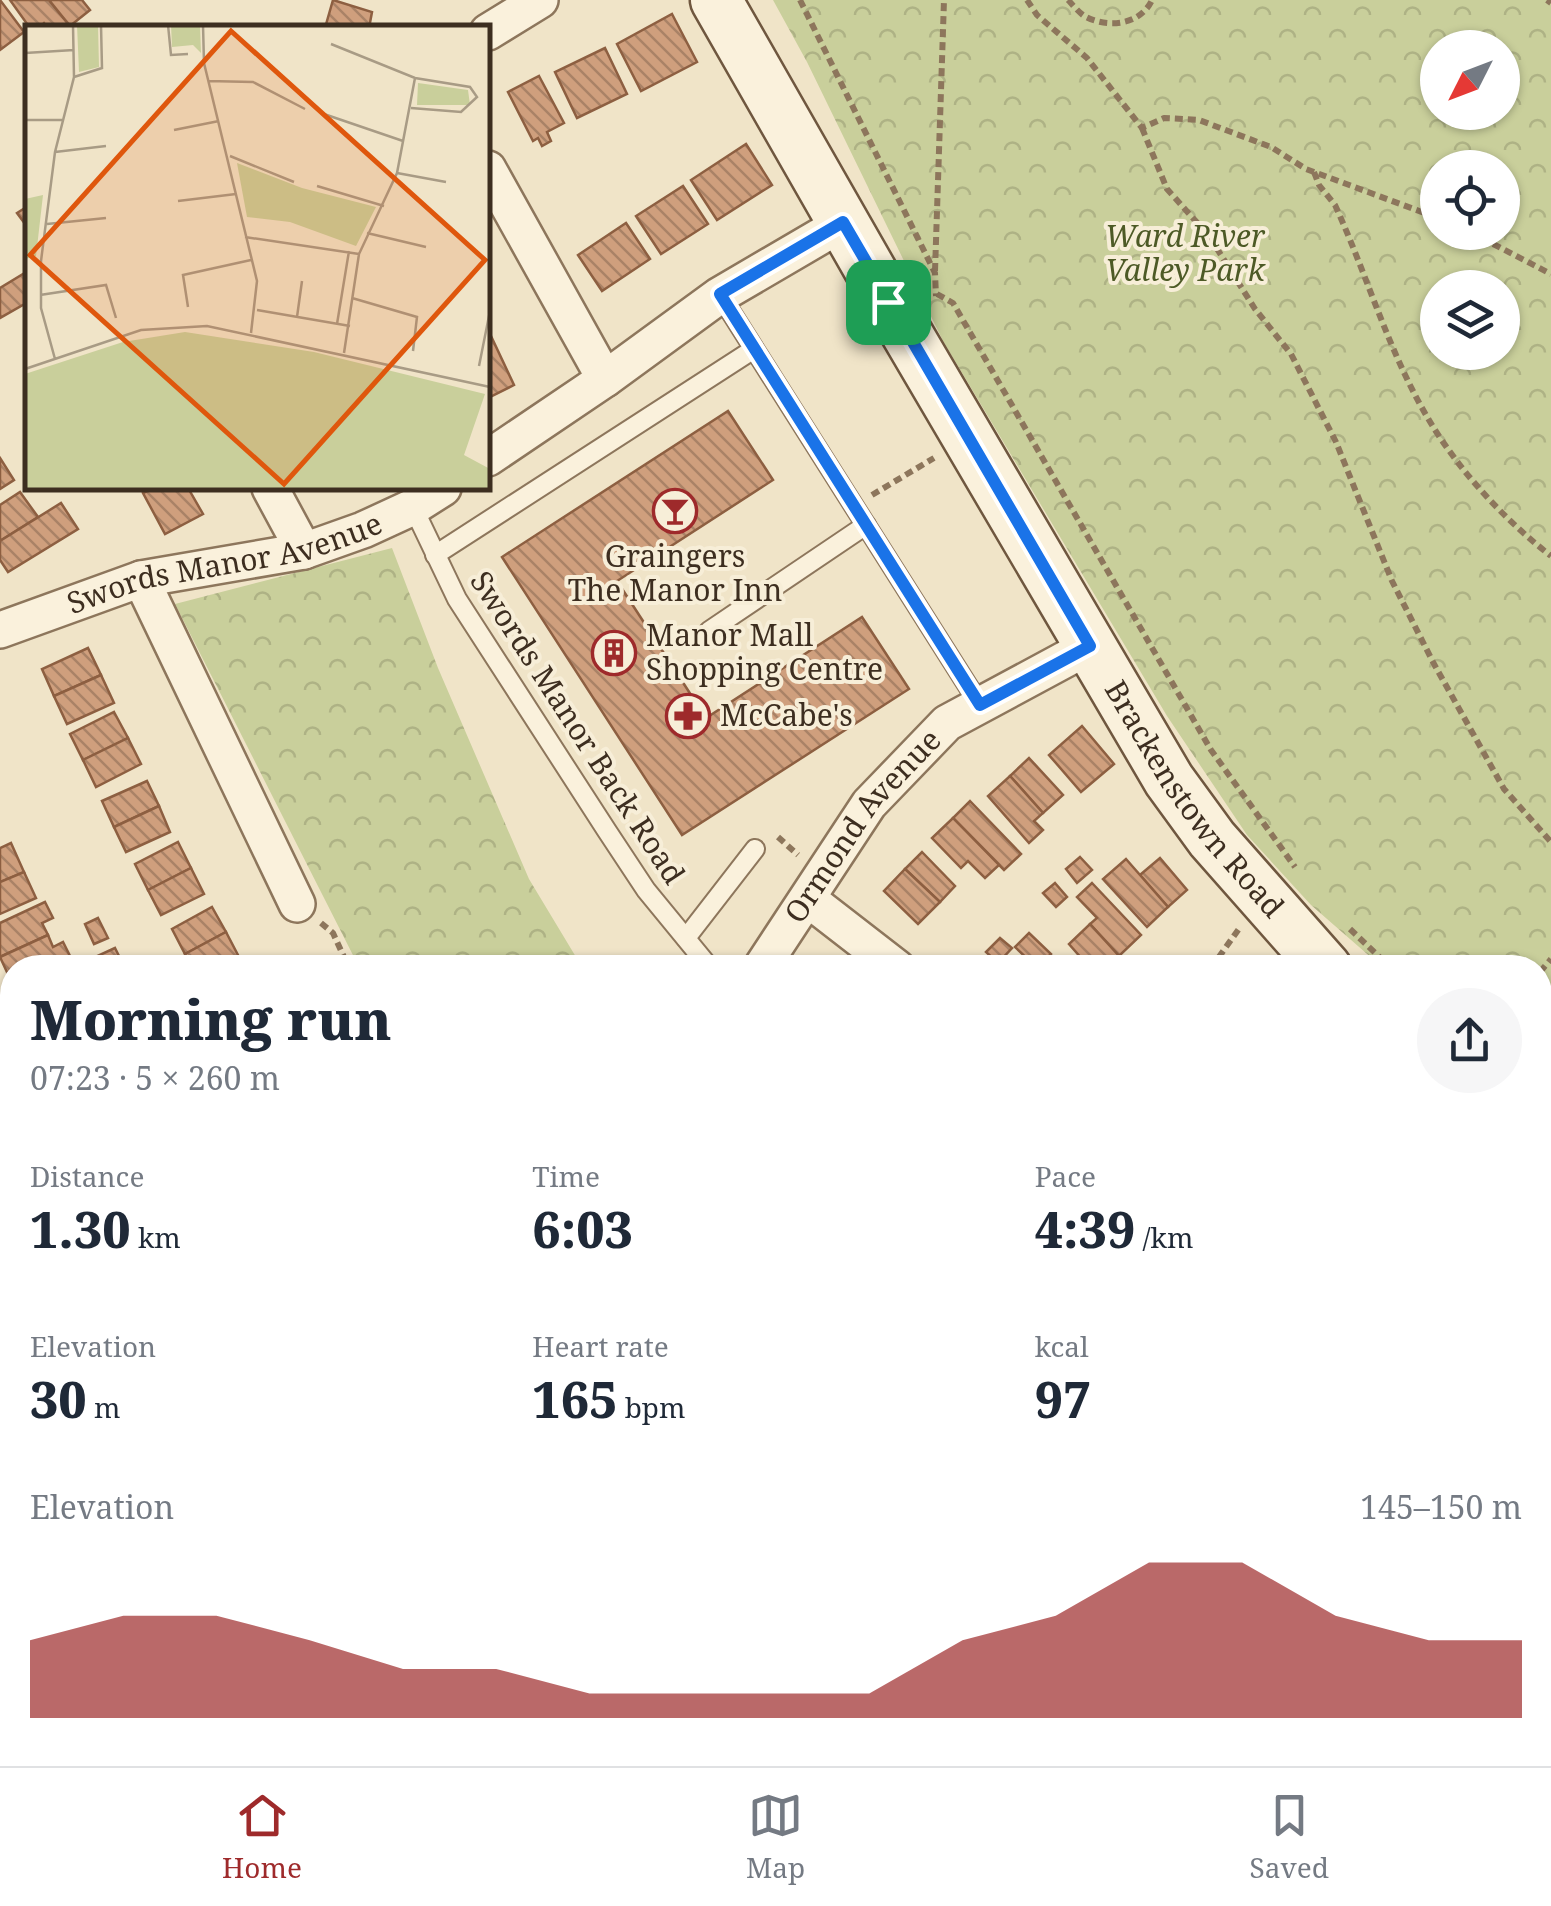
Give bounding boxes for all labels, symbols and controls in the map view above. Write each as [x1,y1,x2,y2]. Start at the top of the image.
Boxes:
inset map [25,25,490,490]
north arrow [1420,30,1520,130]
map controls [1420,30,1520,370]
button: locate [1420,150,1520,250]
park label: Ward River Valley Park [1105,215,1266,290]
pin [846,260,931,345]
button: layers [1420,270,1520,370]
icon: arrive [861,275,916,330]
bar icon: Graingers The Manor Inn [652,488,698,534]
street label: Swords Manor Avenue [61,502,388,623]
place label: Graingers The Manor Inn [568,535,782,610]
street label: Swords Manor Back Road [461,563,695,892]
place label: Manor Mall Shopping Centre [646,614,883,689]
building icon: Manor Mall Shopping Centre [591,630,637,676]
street label: Brackenstown Road [1096,672,1294,926]
pharmacy icon: McCabe's [665,693,711,739]
place label: McCabe's [720,694,853,735]
street label: Ormond Avenue [774,720,949,930]
text: Morning run [30,981,392,1056]
button: share [1417,988,1522,1093]
text: 07:23 · 5 × 260 m [30,1056,280,1099]
text: Distance [30,1157,144,1195]
text: Time [532,1157,600,1195]
text: Pace [1035,1157,1096,1195]
text: 1.30 [30,1195,131,1263]
text: 6:03 [532,1195,633,1263]
text: 4:39 [1035,1195,1135,1263]
text: km [131,1218,181,1256]
text: /km [1135,1218,1193,1256]
text: Elevation [30,1327,156,1365]
text: Heart rate [532,1327,669,1365]
text: kcal [1035,1327,1089,1365]
text: 30 [30,1365,87,1433]
text: 165 [532,1365,617,1433]
text: 97 [1035,1365,1091,1433]
text: m [87,1388,120,1426]
text: bpm [617,1388,686,1426]
text: Elevation [30,1485,174,1528]
text: 145–150 m [1360,1485,1522,1528]
tab: Home [222,1788,302,1886]
tab: Map [746,1788,805,1886]
tab: Saved [1250,1788,1329,1886]

